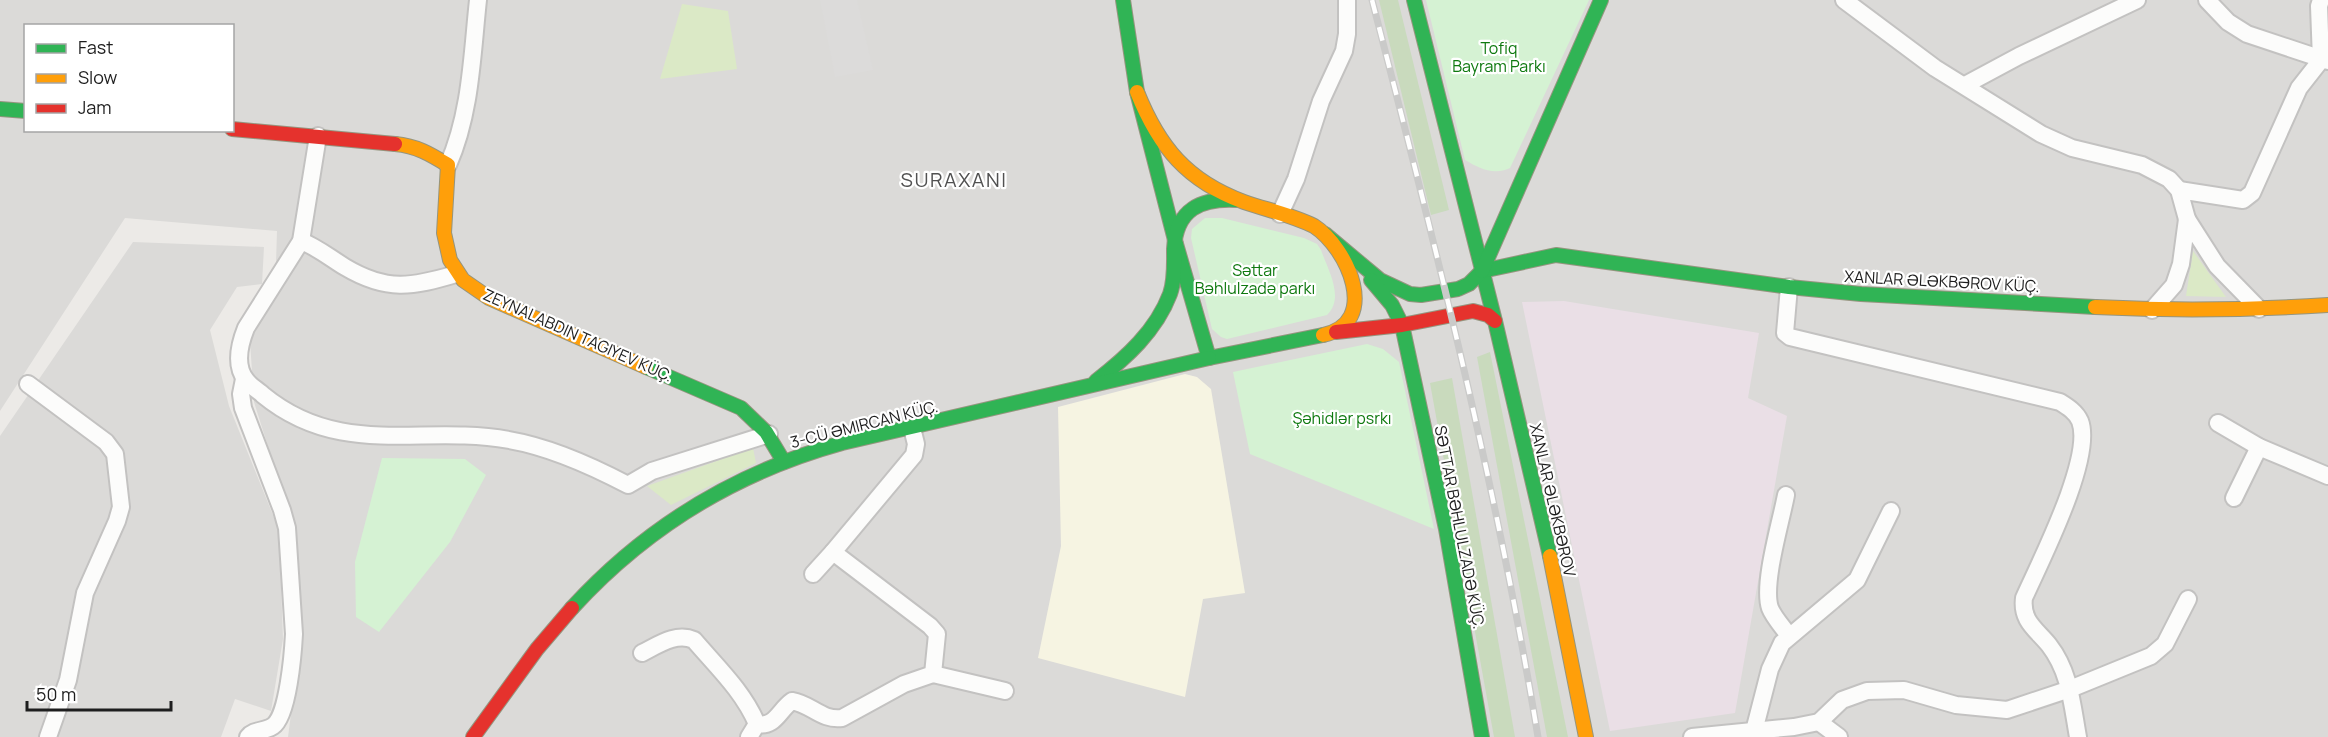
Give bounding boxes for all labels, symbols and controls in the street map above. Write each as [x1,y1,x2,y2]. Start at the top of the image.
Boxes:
legend [24,24,234,132]
text: Fast [78,35,113,59]
park label: Tofiq Bayram Parkı [1452,37,1546,77]
text: Slow [78,65,118,89]
text: Jam [78,95,112,119]
district label: SURAXANI [901,166,1007,193]
park label: Səttar Bəhlulzadə parkı [1195,259,1315,299]
street label: XANLAR ƏLƏKBƏROV KÜÇ. [1844,265,2040,297]
street label: ZEYNALABDIN TAGIYEV KÜÇ. [480,283,676,387]
street label: 3-CÜ ƏMIRCAN KÜÇ. [788,395,940,453]
park label: Şəhidlər psrkı [1292,407,1392,429]
street label: XANLAR ƏLƏKBƏROV [1525,421,1581,579]
street label: SƏTTAR BƏHLULZADƏ KÜÇ. [1429,423,1491,631]
scale bar [27,674,171,712]
text: 50 m [36,682,76,706]

